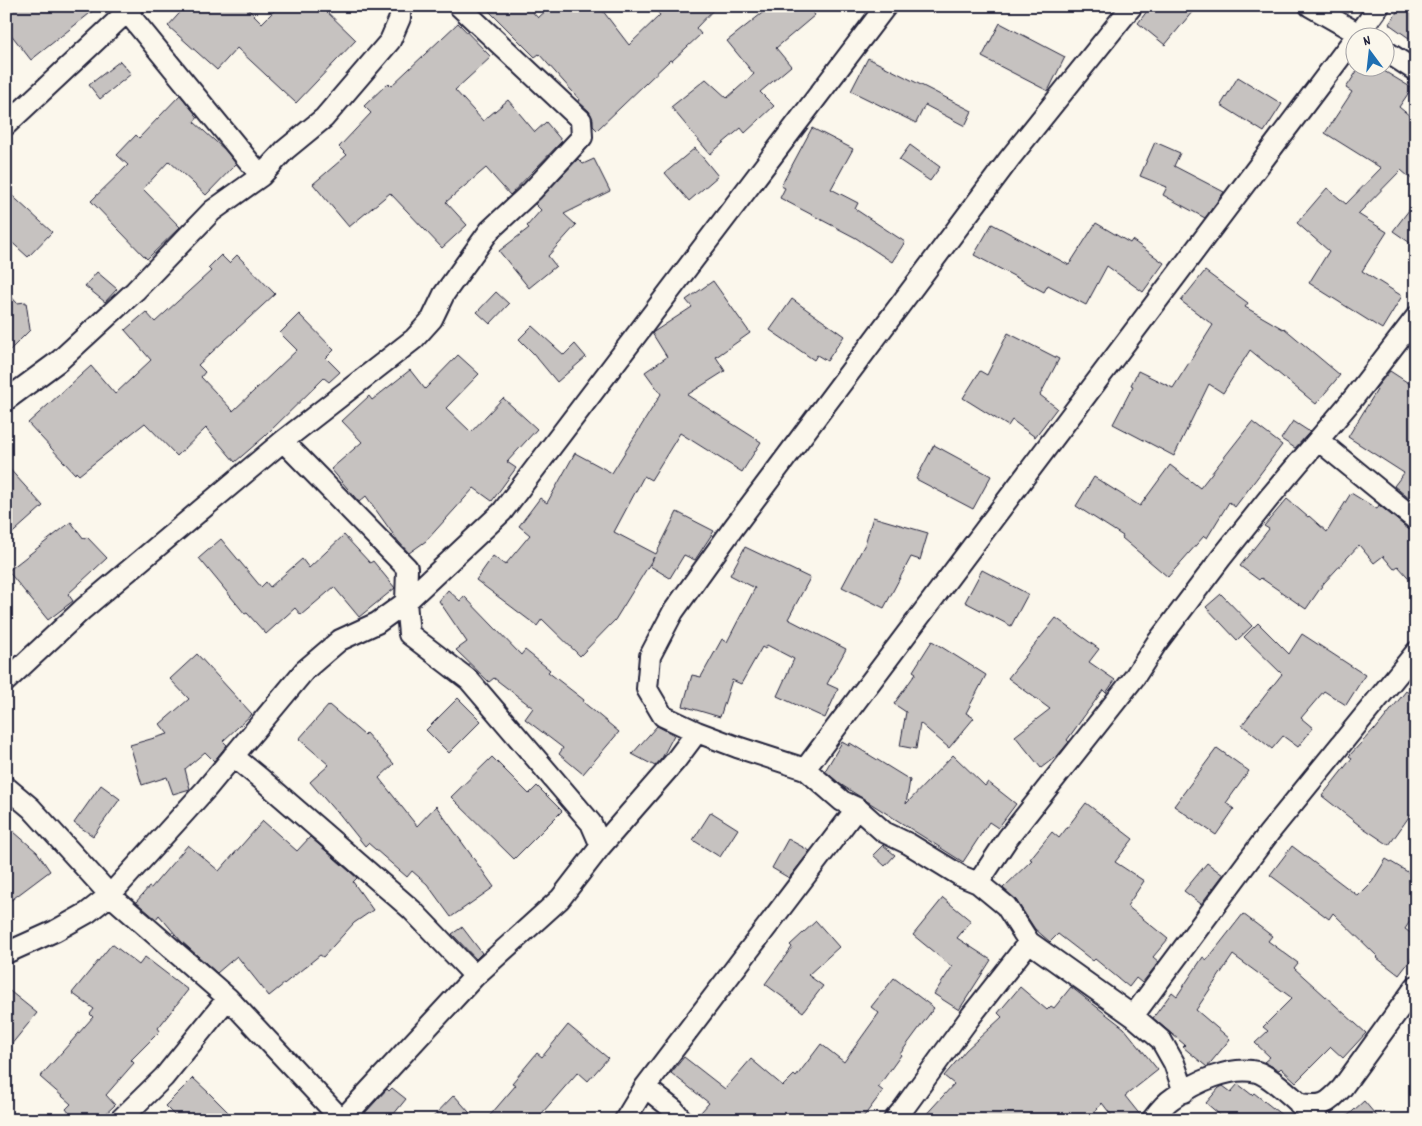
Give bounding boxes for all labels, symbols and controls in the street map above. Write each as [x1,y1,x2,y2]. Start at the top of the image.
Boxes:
north arrow [1344,28,1394,78]
text: N [1361,31,1373,52]

